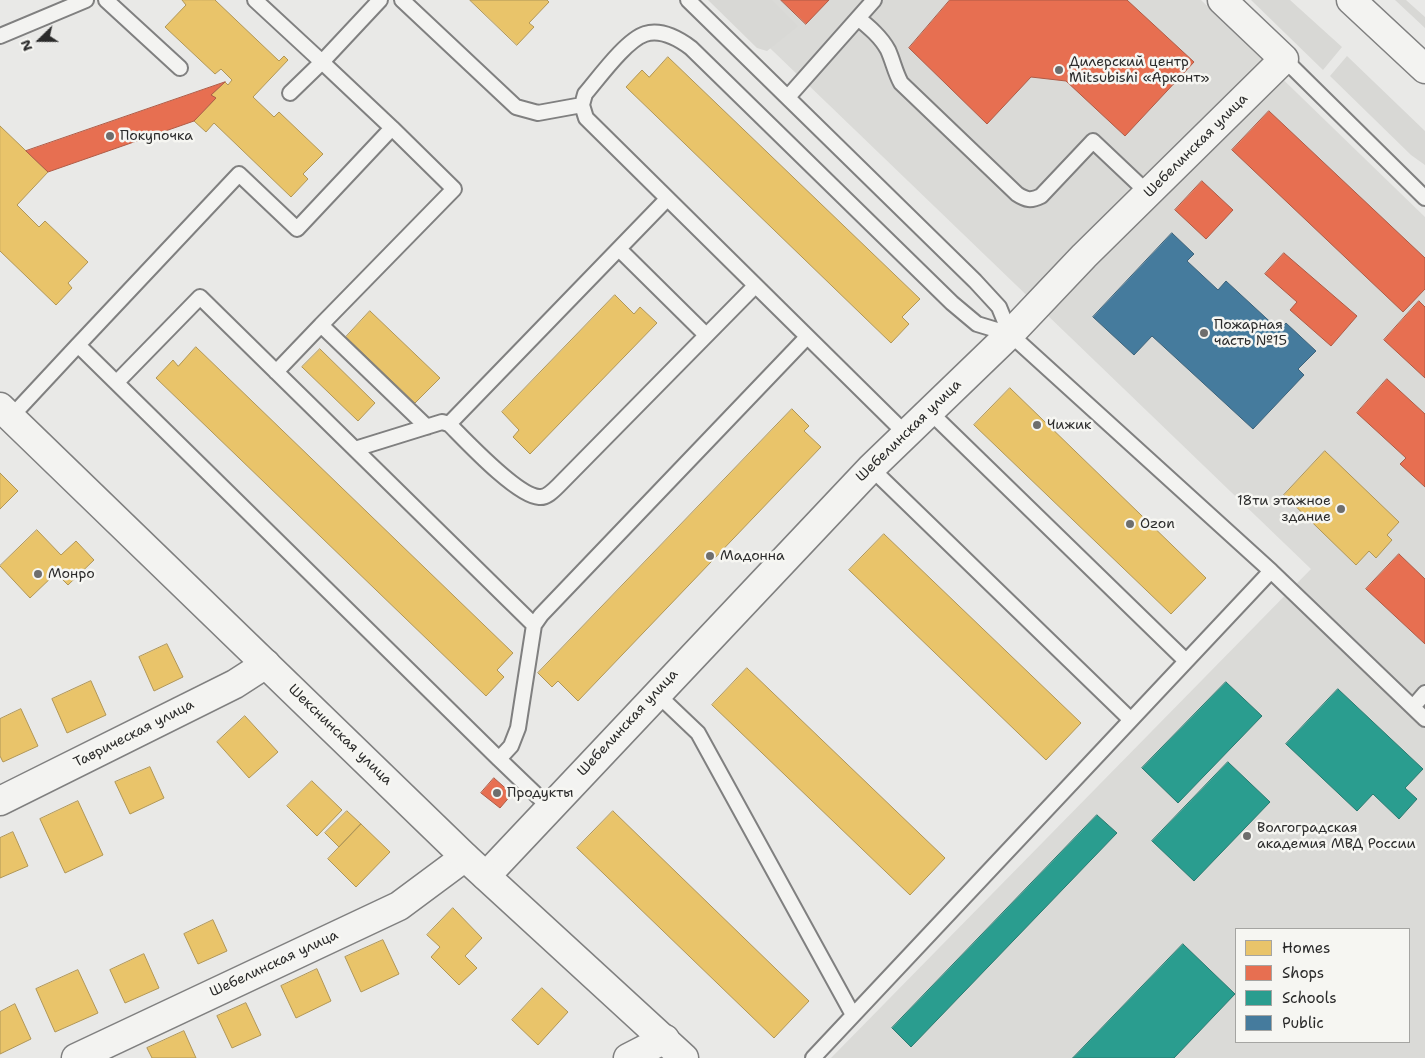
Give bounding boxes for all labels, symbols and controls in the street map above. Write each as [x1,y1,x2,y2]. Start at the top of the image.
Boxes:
north arrow [15,15,65,65]
text: N [16,37,37,54]
place label: Дилерский центр Mitsubishi «Арконт» [1069,54,1209,86]
marker: Дилерский центр Mitsubishi «Арконт» [1053,64,1065,76]
street label: Шебелинская улица [1141,91,1251,201]
place label: Покупочка [120,128,193,144]
marker: Покупочка [104,130,116,142]
place label: Пожарная часть №15 [1214,317,1287,350]
marker: Пожарная часть №15 [1198,327,1210,339]
street label: Шебелинская улица [853,376,965,486]
place label: Чижик [1047,417,1091,433]
marker: Чижик [1031,419,1043,431]
place label: 18ти этажное здание [1237,493,1331,526]
marker: 18ти этажное здание [1335,503,1347,515]
place label: Ozon [1140,516,1175,532]
marker: Ozon [1124,518,1136,530]
place label: Мадонна [720,548,785,564]
marker: Мадонна [704,550,716,562]
place label: Монро [48,566,95,582]
marker: Монро [32,568,44,580]
street label: Шебелинская улица [574,666,682,780]
street label: Шекснинская улица [285,681,395,789]
street label: Таврическая улица [71,696,197,772]
place label: Продукты [507,785,574,801]
marker: Продукты [491,787,503,799]
place label: Волгоградская академия МВД России [1257,820,1416,852]
marker: Волгоградская академия МВД России [1241,830,1253,842]
street label: Шебелинская улица [207,927,341,1001]
legend [1235,928,1410,1043]
text: Homes [1282,938,1330,958]
text: Shops [1282,963,1324,983]
text: Schools [1282,988,1337,1008]
text: Public [1282,1013,1324,1033]

